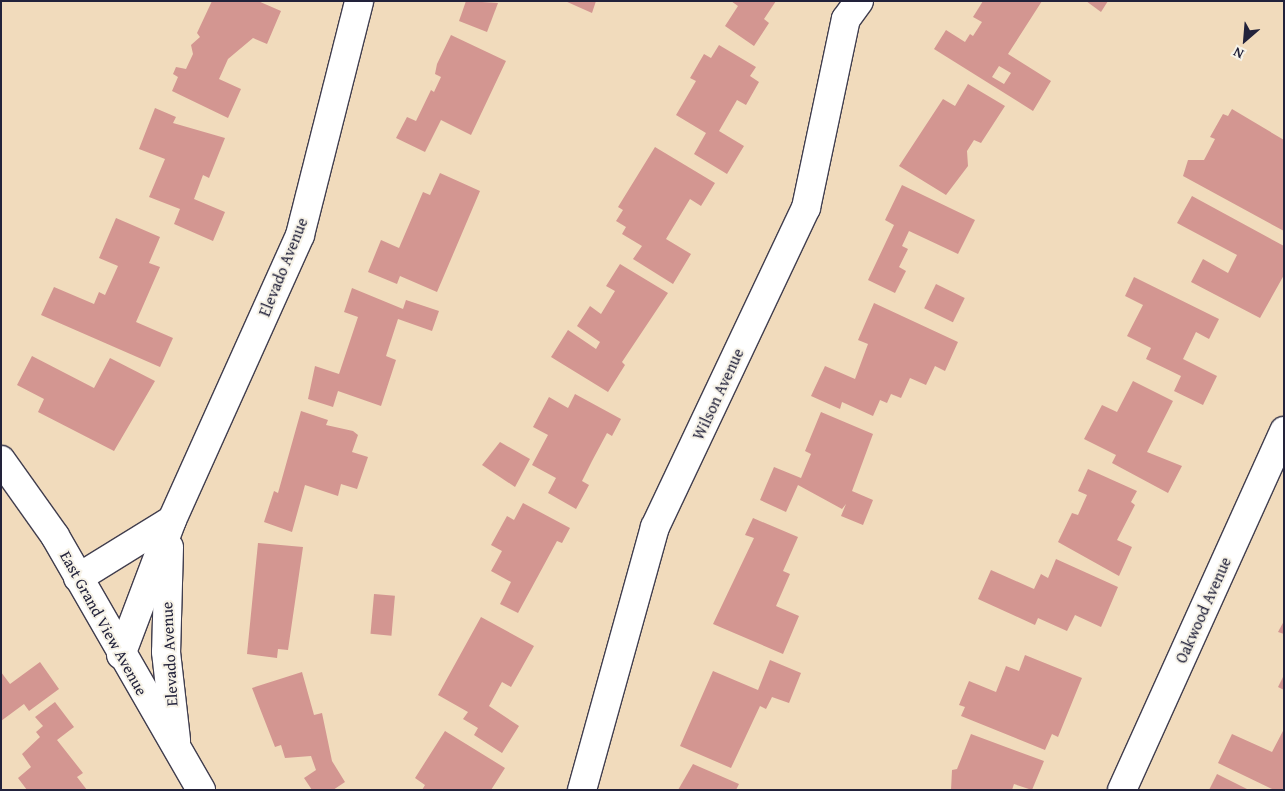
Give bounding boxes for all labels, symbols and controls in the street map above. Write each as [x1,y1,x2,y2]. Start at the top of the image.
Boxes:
north arrow [1220,15,1270,65]
text: N [1229,42,1247,64]
street label: Elevado Avenue [254,215,312,319]
street label: Wilson Avenue [688,345,748,443]
street label: East Grand View Avenue [56,547,152,699]
street label: Oakwood Avenue [1171,554,1235,666]
street label: Elevado Avenue [157,601,181,707]

